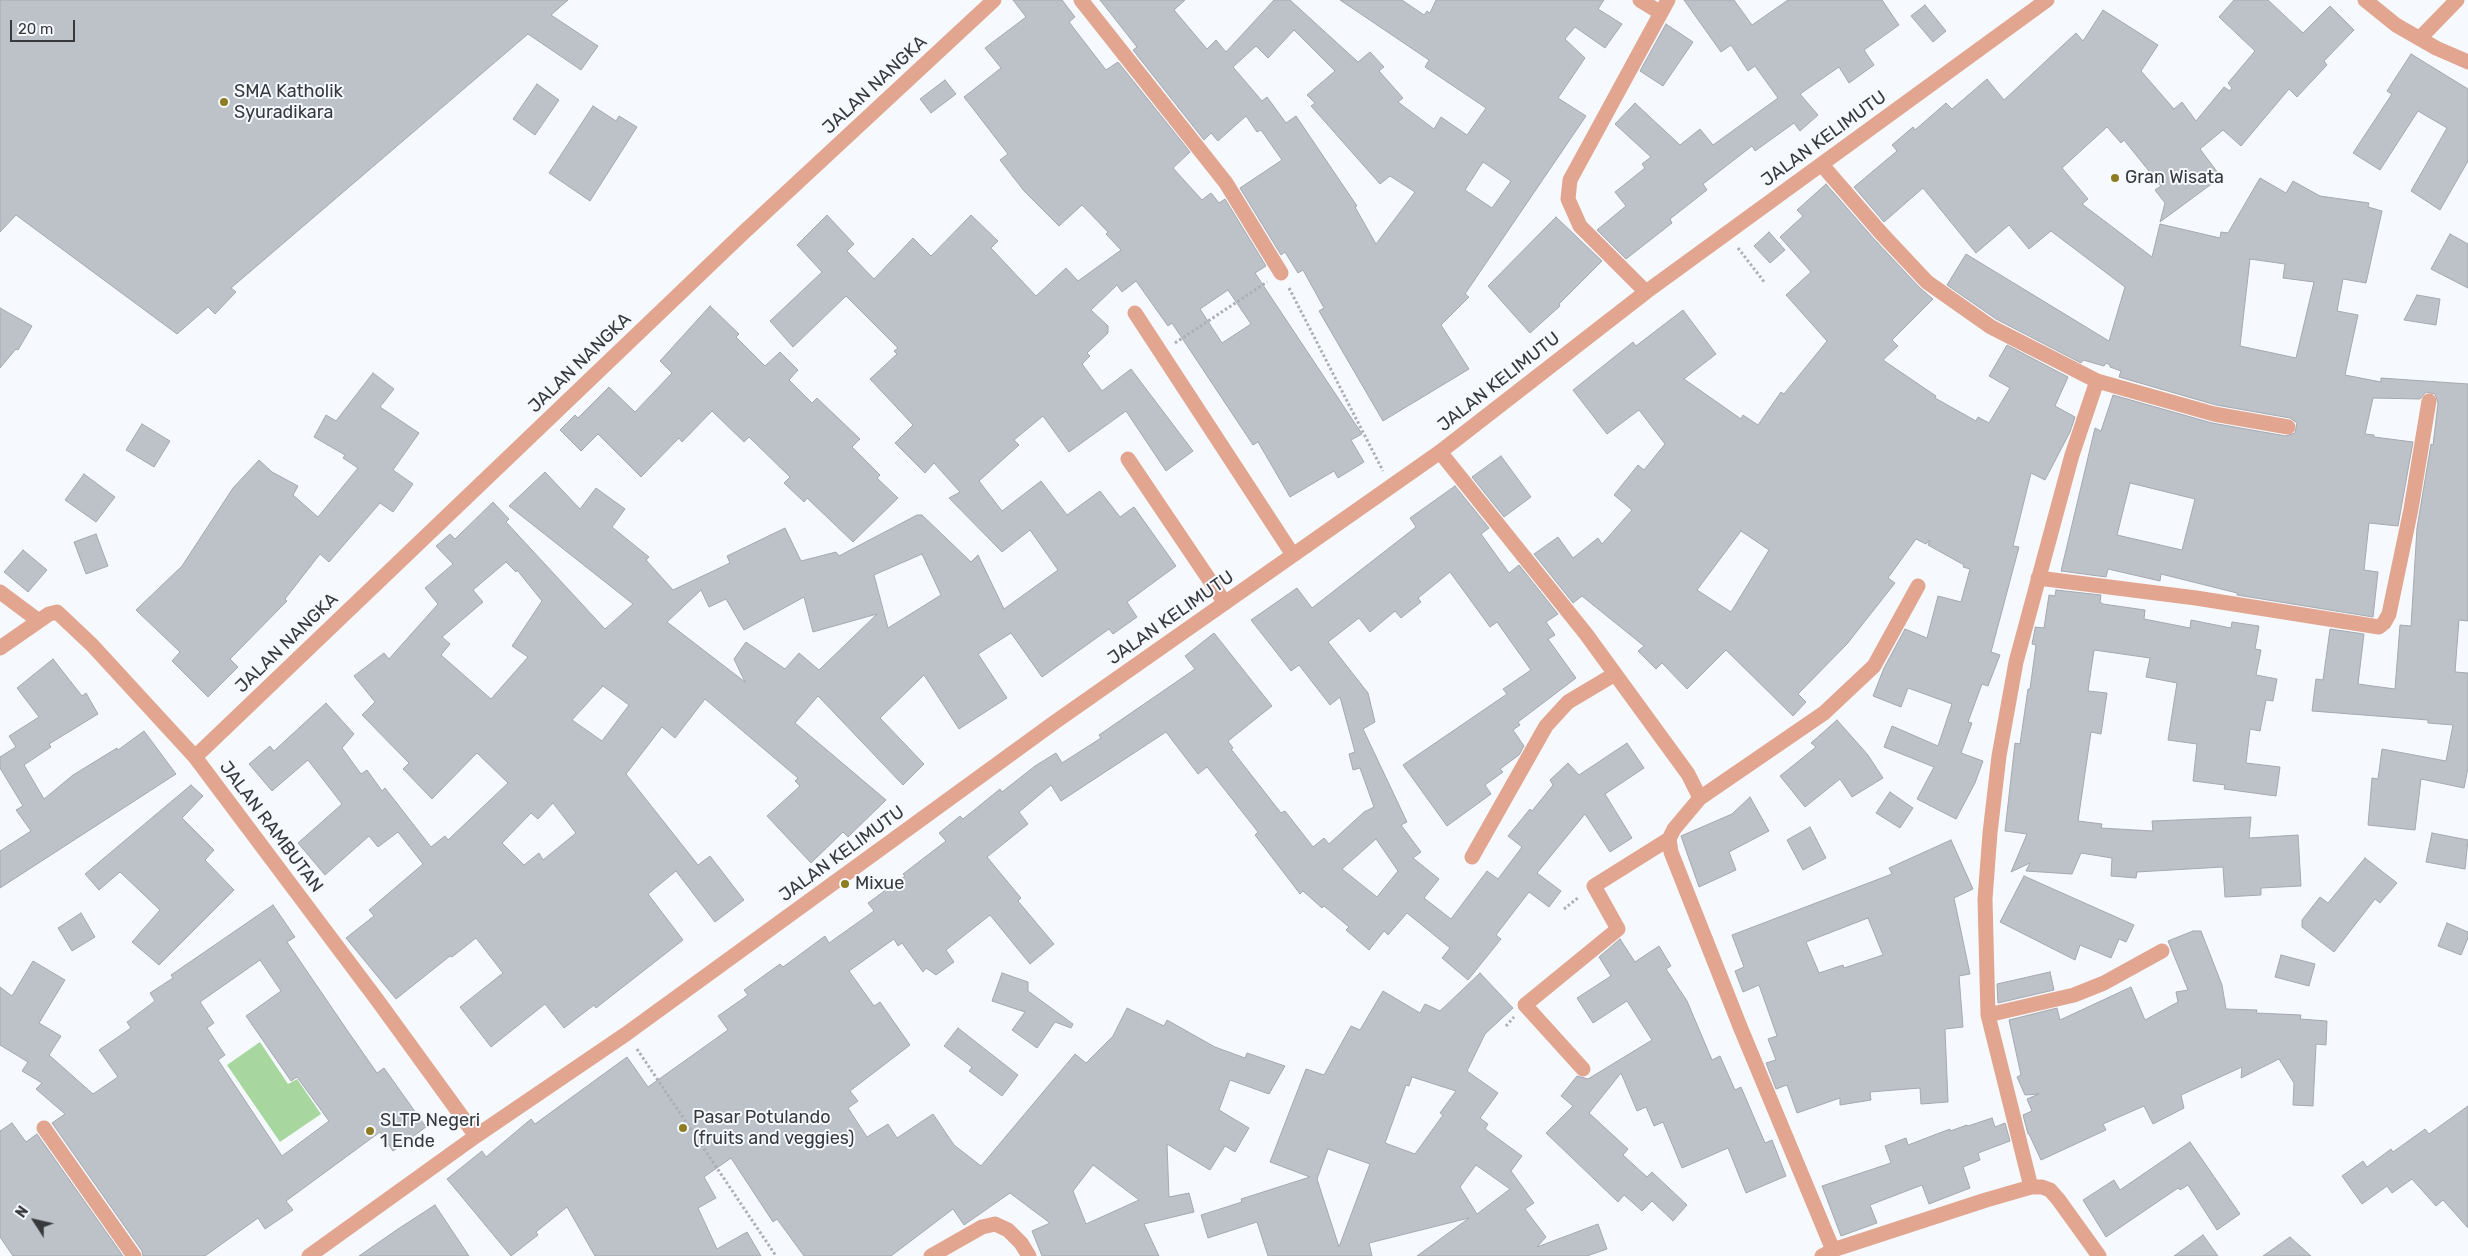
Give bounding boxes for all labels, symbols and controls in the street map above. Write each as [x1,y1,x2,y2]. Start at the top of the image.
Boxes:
scale bar [12,10,78,42]
text: 20 m [18,20,53,38]
street label: JALAN NANGKA [818,31,932,139]
place label: SMA Katholik Syuradikara [234,81,343,124]
street label: JALAN KELIMUTU [1757,86,1891,192]
marker: SMA Katholik Syuradikara [218,96,230,108]
place label: Gran Wisata [2125,167,2224,189]
marker: Gran Wisata [2109,172,2121,184]
street label: JALAN NANGKA [524,308,636,418]
street label: JALAN KELIMUTU [1434,328,1564,436]
street label: JALAN KELIMUTU [1104,566,1238,670]
street label: JALAN NANGKA [231,588,343,698]
street label: JALAN RAMBUTAN [215,757,327,897]
street label: JALAN KELIMUTU [775,801,909,907]
place label: Mixue [855,873,904,895]
marker: Mixue [839,878,851,890]
place label: Pasar Potulando (fruits and veggies) [693,1107,854,1150]
place label: SLTP Negeri 1 Ende [380,1110,480,1152]
marker: Pasar Potulando (fruits and veggies) [677,1122,689,1134]
marker: SLTP Negeri 1 Ende [364,1125,376,1137]
north arrow [10,1196,60,1246]
text: N [12,1203,32,1221]

